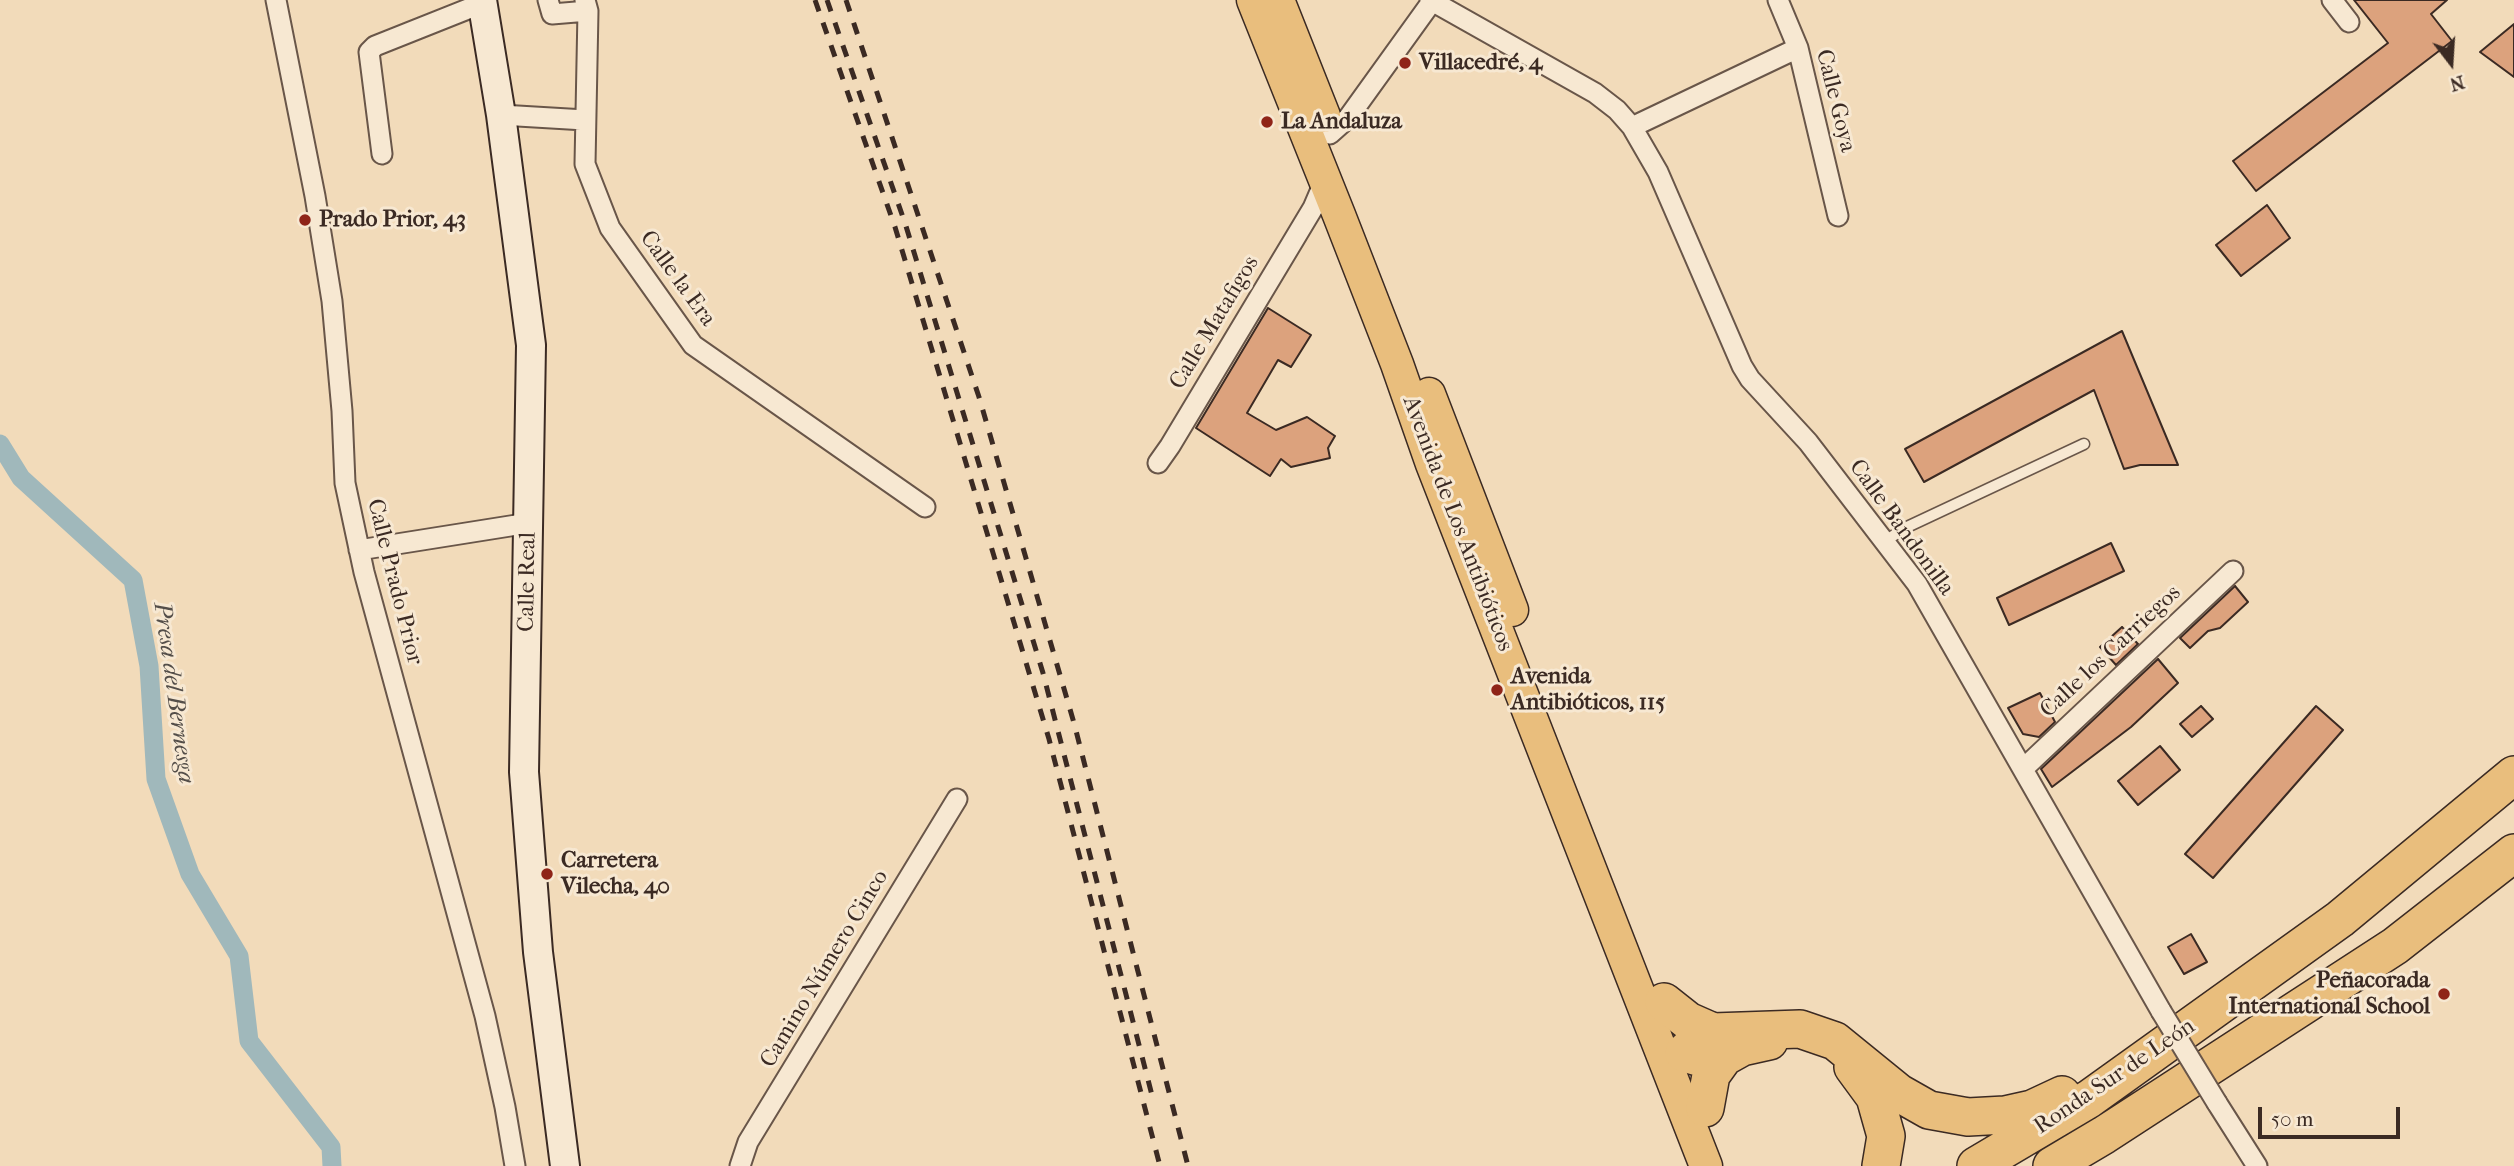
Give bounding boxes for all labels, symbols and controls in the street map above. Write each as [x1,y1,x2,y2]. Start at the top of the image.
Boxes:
north arrow [2416,28,2486,98]
street label: Calle Goya [1809,47,1861,155]
place label: Villacedré, 4 [1419,49,1542,77]
marker: Villacedré, 4 [1397,55,1413,71]
text: N [2447,70,2467,96]
place label: La Andaluza [1281,108,1402,136]
marker: La Andaluza [1259,114,1275,130]
place label: Prado Prior, 43 [319,206,466,234]
marker: Prado Prior, 43 [297,212,313,228]
street label: Calle la Era [633,226,721,332]
street label: Calle Matafigos [1164,251,1266,395]
street label: Avenida de Los Antibióticos [1396,393,1518,655]
street label: Calle Bandonilla [1842,455,1960,601]
street label: Calle Prado Prior [360,496,428,668]
street label: Calle Real [513,532,543,632]
street label: Calle los Carriegos [2035,580,2187,724]
water label: Presa del Bernesga [146,600,200,786]
place label: Avenida Antibióticos, 115 [1511,663,1665,717]
marker: Avenida Antibióticos, 115 [1489,682,1505,698]
place label: Carretera Vilecha, 40 [561,847,670,901]
street label: Camino Número Cinco [755,865,895,1073]
marker: Carretera Vilecha, 40 [539,866,555,882]
place label: Peñacorada International School [2229,967,2430,1021]
marker: Peñacorada International School [2436,986,2452,1002]
street label: Ronda Sur de León [2029,1013,2201,1141]
scale bar [2262,1092,2404,1136]
text: 50 m [2271,1107,2314,1131]

